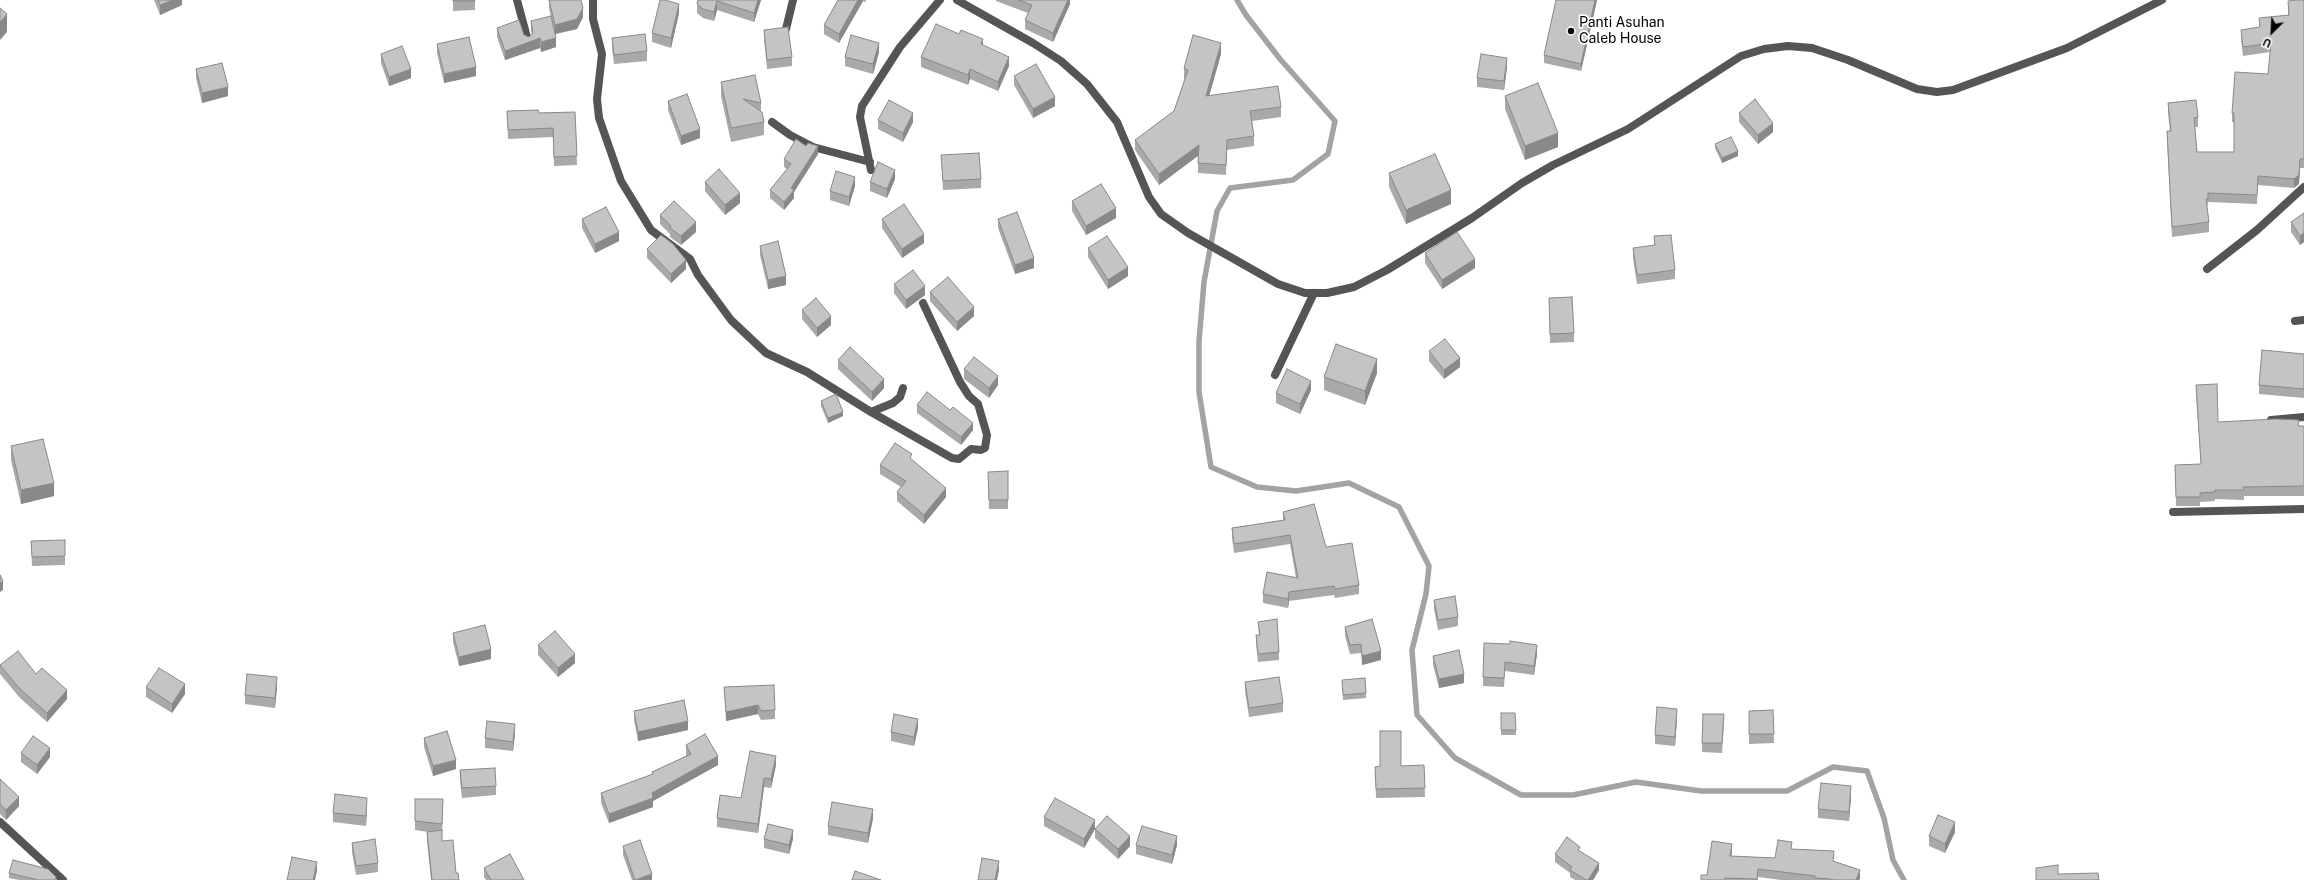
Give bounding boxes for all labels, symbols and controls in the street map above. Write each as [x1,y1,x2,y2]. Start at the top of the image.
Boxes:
north arrow [2252,12,2292,52]
place label: Panti Asuhan Caleb House [1579,15,1665,48]
marker: Panti Asuhan Caleb House [1566,26,1576,36]
text: U [2261,36,2273,50]

